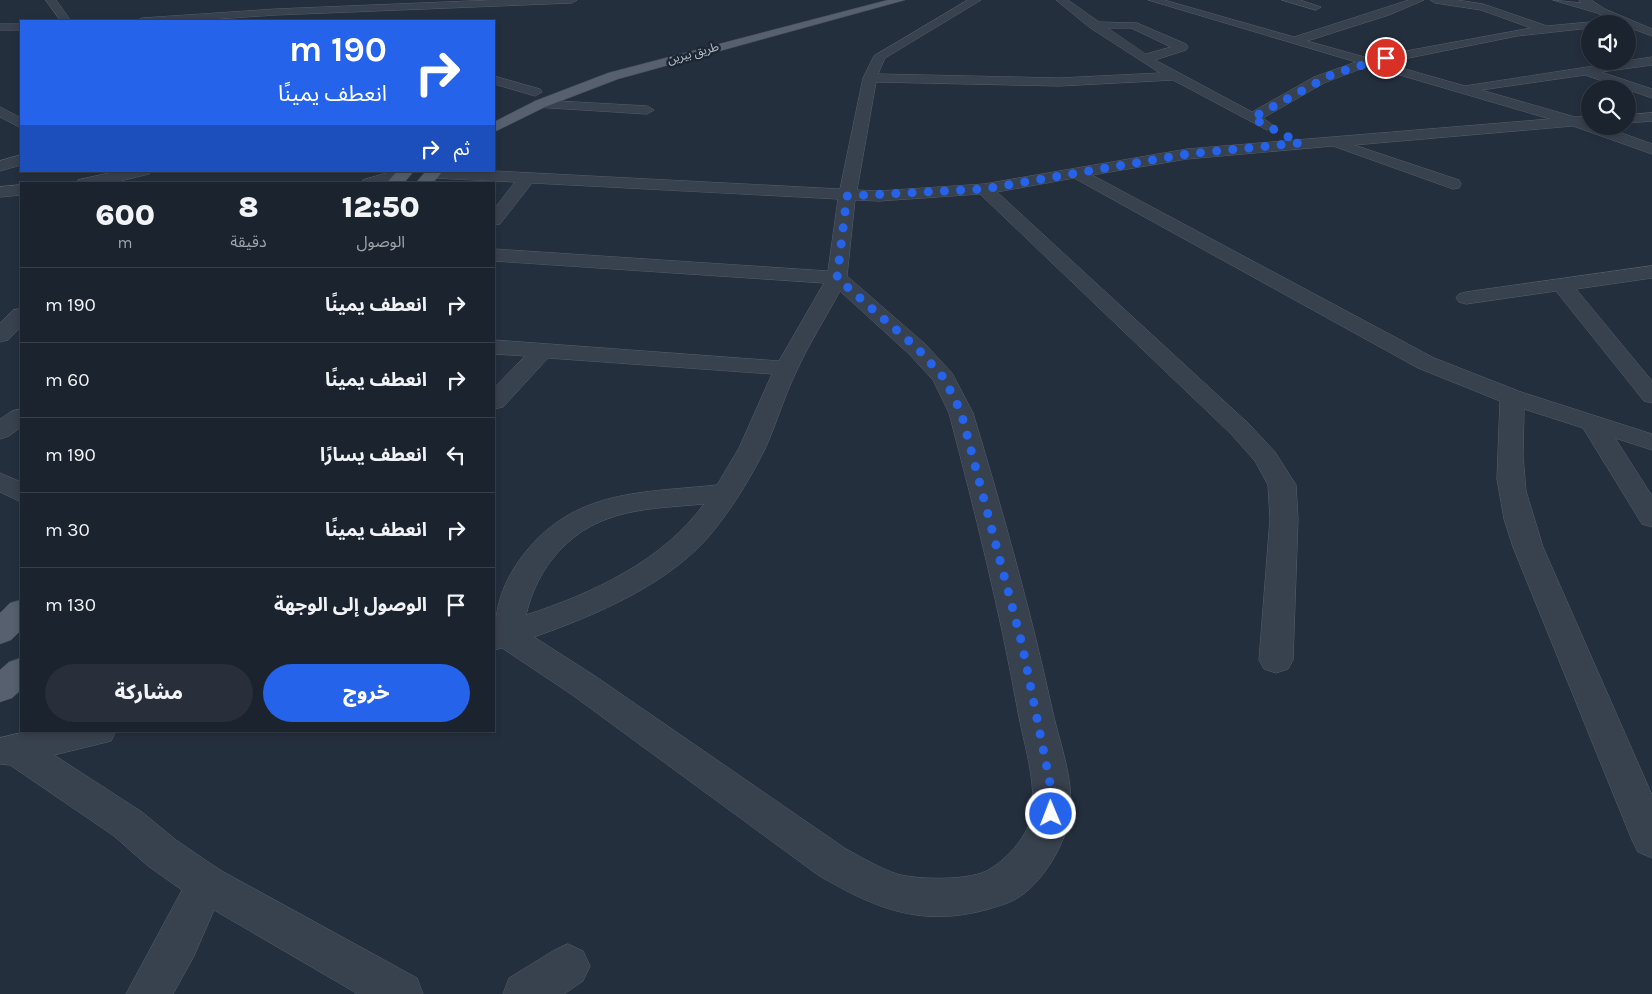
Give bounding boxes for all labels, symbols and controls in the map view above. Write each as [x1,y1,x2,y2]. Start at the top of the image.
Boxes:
map controls [1581,15,1636,135]
button: sound [1581,15,1636,70]
text: 190 m [289,29,387,70]
pin [1365,37,1407,79]
street label: طريق بيرين [666,39,721,68]
icon: right [405,40,470,105]
icon: arrive [1372,44,1400,72]
button: search [1581,80,1636,135]
text: انعطف يمينًا [278,81,387,107]
icon: right [416,135,444,163]
text: ثم [454,138,470,160]
text: 8 [238,189,259,225]
text: 12:50 [342,189,420,225]
text: 600 [95,197,155,233]
text: دقيقة [230,232,267,251]
text: الوصول [356,232,405,251]
text: m [118,233,133,252]
icon: right [442,291,470,319]
text: 190 m [45,294,96,316]
text: انعطف يمينًا [325,294,427,316]
icon: right [442,366,470,394]
text: 60 m [45,369,89,391]
text: انعطف يمينًا [325,369,427,391]
icon: left [442,441,470,469]
text: 190 m [45,444,96,466]
text: انعطف يسارًا [320,444,427,466]
icon: right [442,516,470,544]
text: 30 m [45,519,90,541]
text: انعطف يمينًا [325,519,427,541]
icon: arrive [442,591,470,619]
text: 130 m [45,594,96,616]
text: الوصول إلى الوجهة [274,594,427,616]
button: مشاركة [45,664,253,722]
button: خروج [263,664,470,722]
position arrow [1024,787,1076,839]

